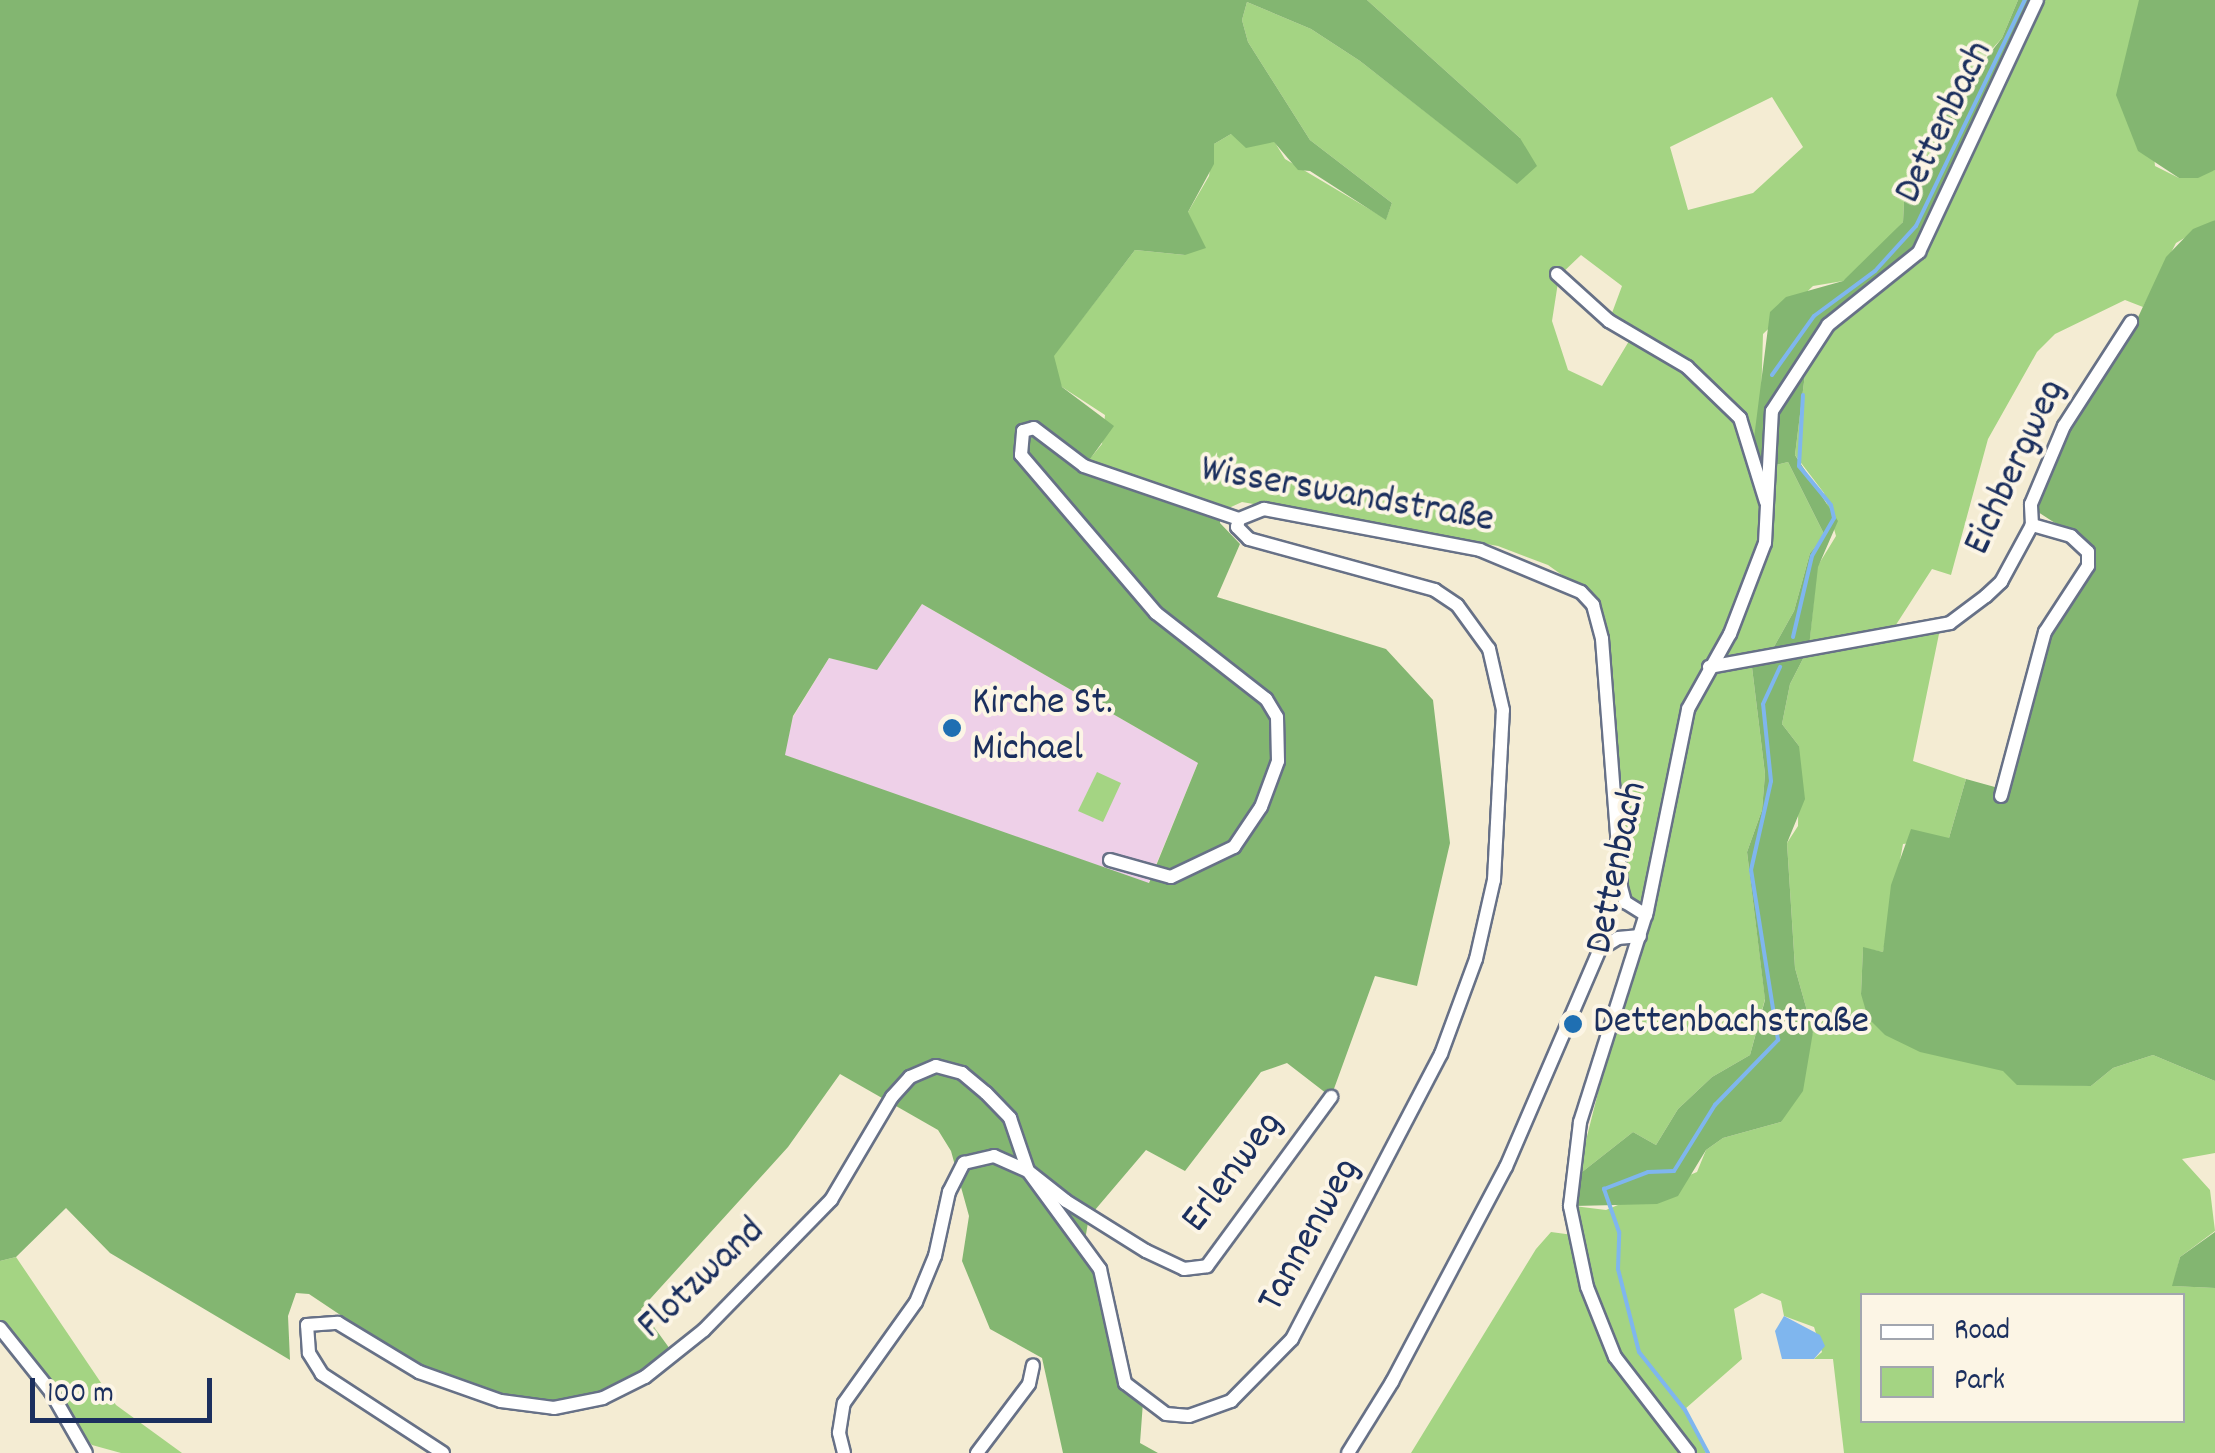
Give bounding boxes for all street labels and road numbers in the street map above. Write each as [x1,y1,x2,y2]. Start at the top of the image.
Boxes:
street label: Dettenbach [1886,34,2006,212]
street label: Eichbergweg [1956,373,2078,563]
street label: Wisserswandstraße [1197,448,1497,546]
street label: Dettenbach [1577,778,1661,958]
street label: Erlenweg [1173,1103,1295,1243]
street label: Tannenweg [1249,1151,1373,1321]
street label: Flotzwand [629,1209,777,1351]

